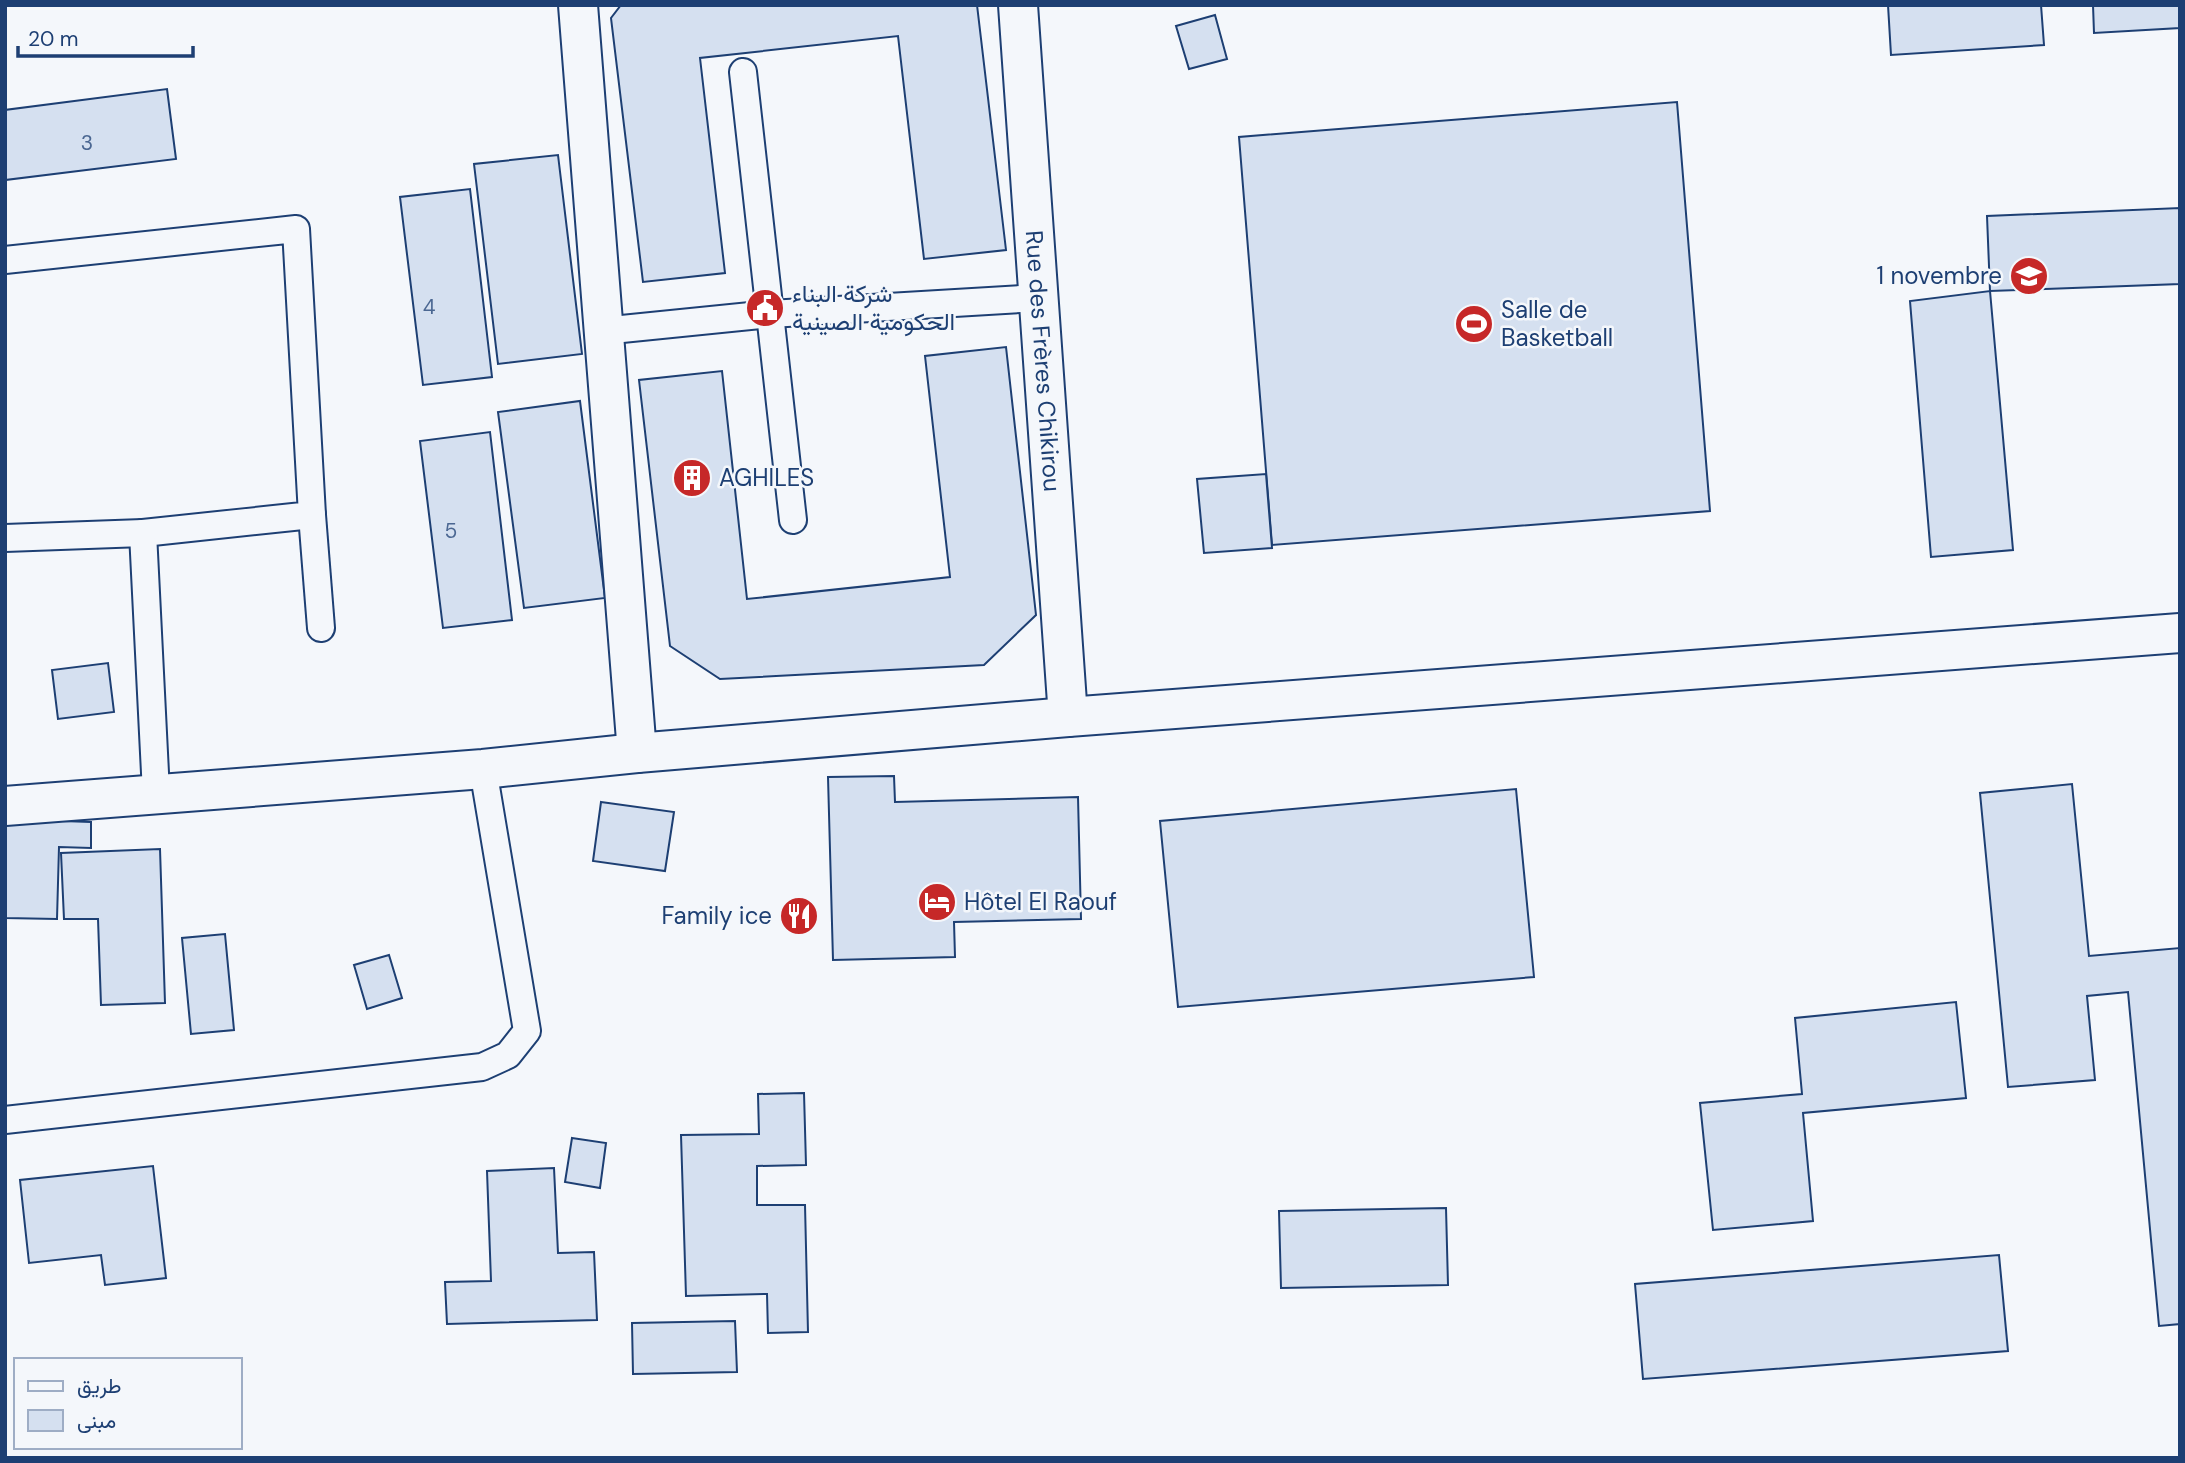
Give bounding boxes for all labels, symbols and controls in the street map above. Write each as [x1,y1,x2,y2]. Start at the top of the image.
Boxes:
scale bar [18,14,192,58]
text: 20 m [28,25,79,53]
house number: 3 [81,129,93,157]
street label: Rue des Frères Chikirou [1019,229,1068,493]
school or university icon: 1 novembre [2008,255,2050,297]
place label: 1 novembre [1877,260,2002,291]
place label: شركة البناء الحكومية الصينية [792,278,955,337]
public building icon: شركة البناء الحكومية الصينية [744,287,786,329]
house number: 4 [423,293,436,321]
place label: Salle de Basketball [1501,294,1613,353]
sports icon: Salle de Basketball [1453,303,1495,345]
building icon: AGHILES [671,457,713,499]
place label: AGHILES [719,462,814,493]
house number: 5 [445,517,457,545]
hotel icon: Hôtel El Raouf [916,881,958,923]
place label: Hôtel El Raouf [964,886,1117,917]
restaurant icon: Family ice [778,895,820,937]
place label: Family ice [662,900,772,931]
legend [14,1358,242,1449]
text: طريق [77,1372,122,1400]
text: مبنى [77,1407,116,1435]

